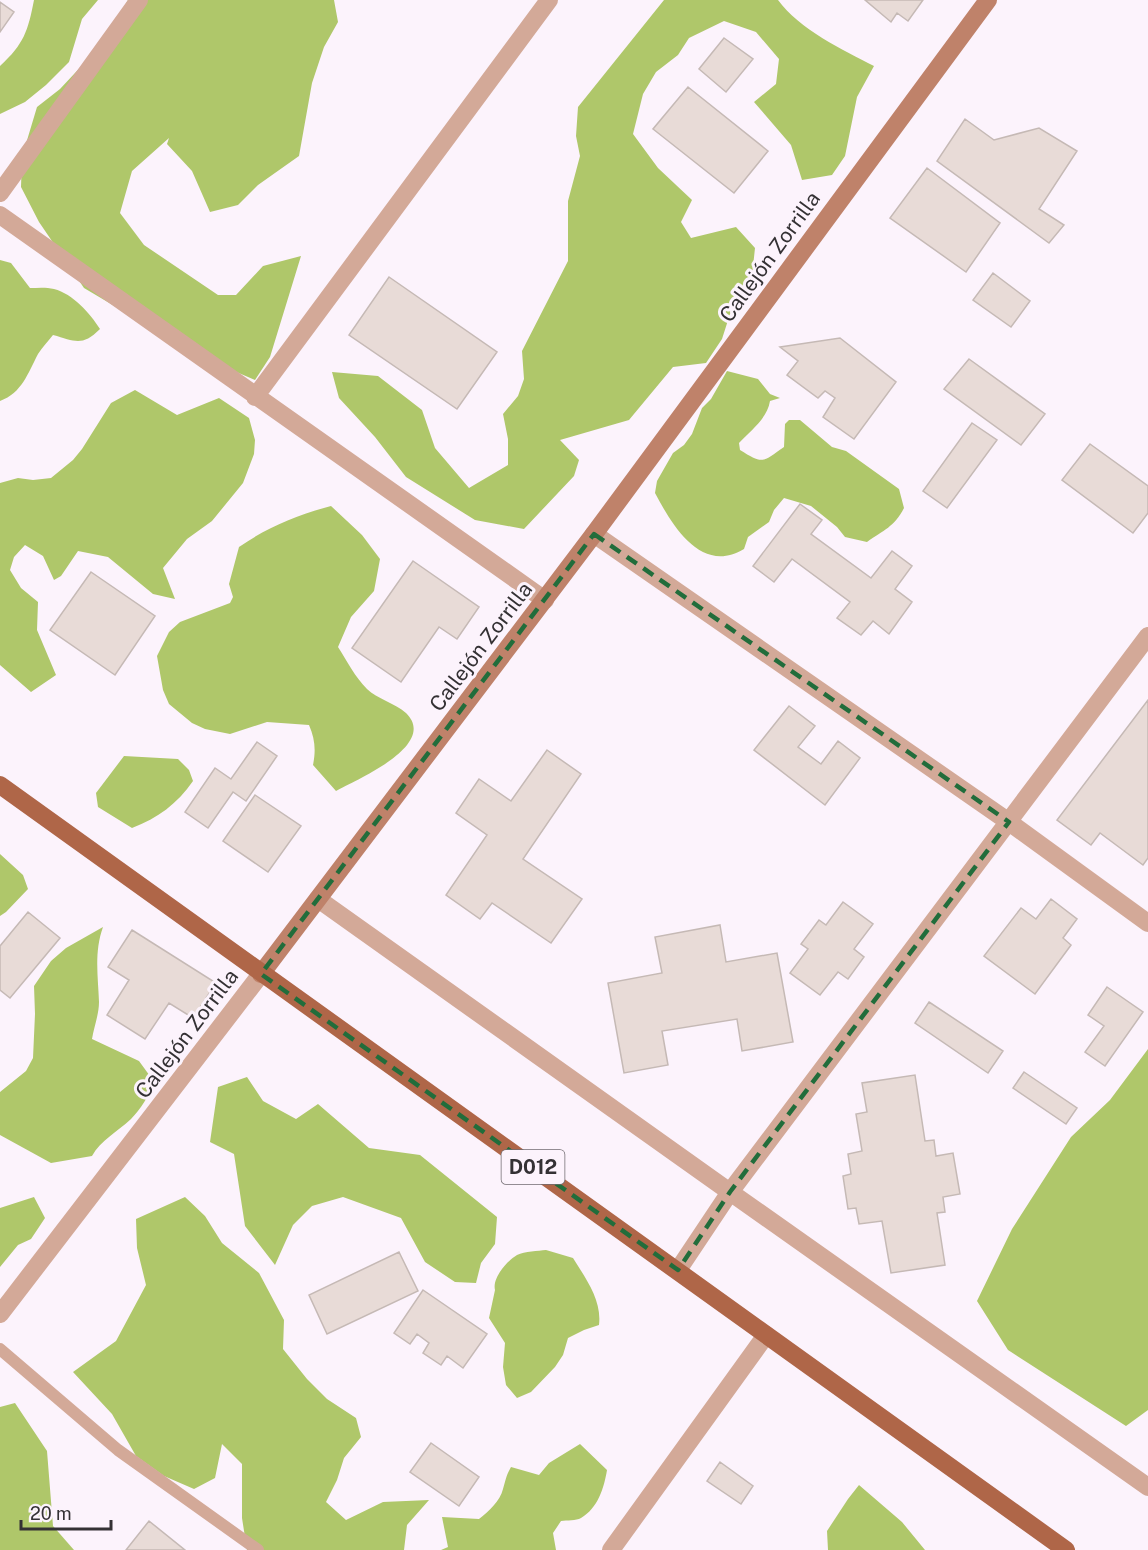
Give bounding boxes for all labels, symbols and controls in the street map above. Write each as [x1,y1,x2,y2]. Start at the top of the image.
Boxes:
street label: Callejón Zorrilla [714,187,825,327]
street label: Callejón Zorrilla [424,577,537,716]
street label: Callejón Zorrilla [130,964,243,1103]
road number: D012 [502,1150,564,1184]
scale bar [21,1493,111,1531]
text: 20 m [30,1503,72,1524]

